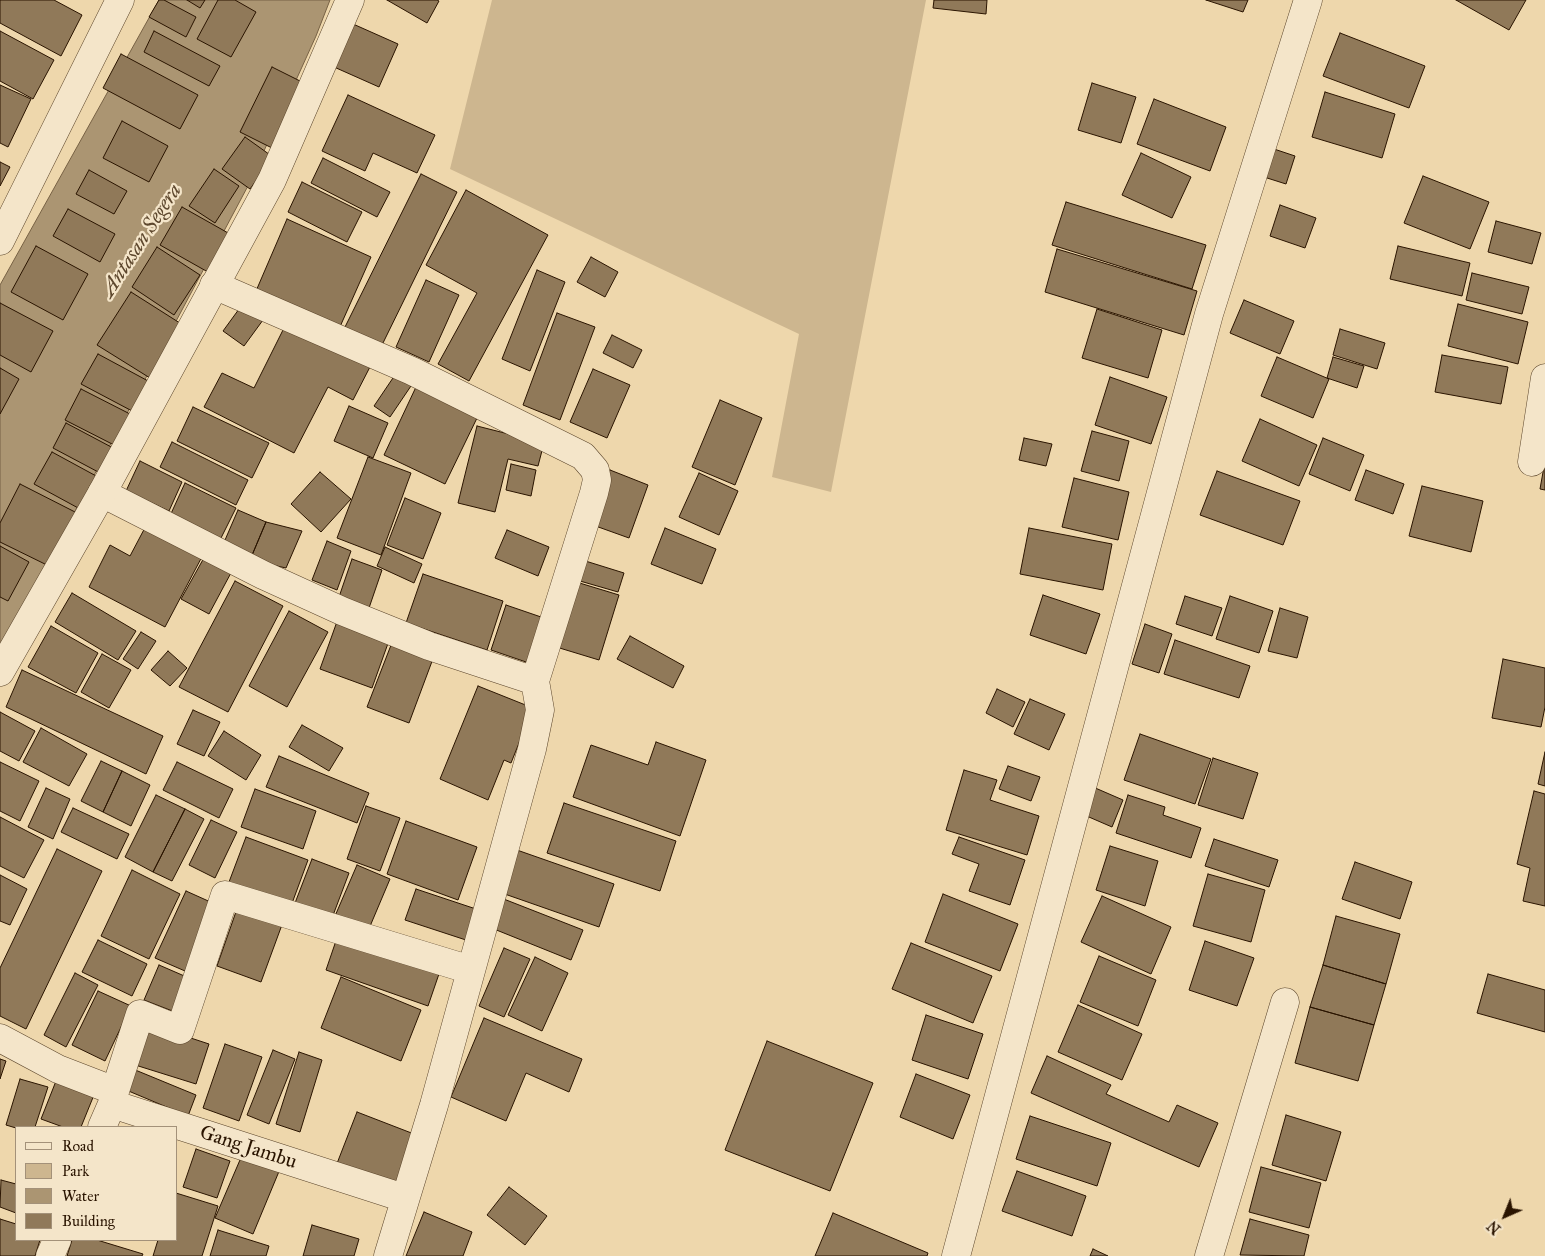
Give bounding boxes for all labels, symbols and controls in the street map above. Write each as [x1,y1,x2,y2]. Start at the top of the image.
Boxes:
water label: Antasan Segera [96,180,188,302]
street label: Gang Jambu [196,1121,300,1175]
legend [15,1126,178,1241]
text: Road [62,1137,94,1155]
text: Park [62,1162,89,1180]
text: Water [62,1187,99,1205]
north arrow [1480,1191,1530,1241]
text: Building [62,1212,115,1230]
text: N [1484,1217,1504,1237]

